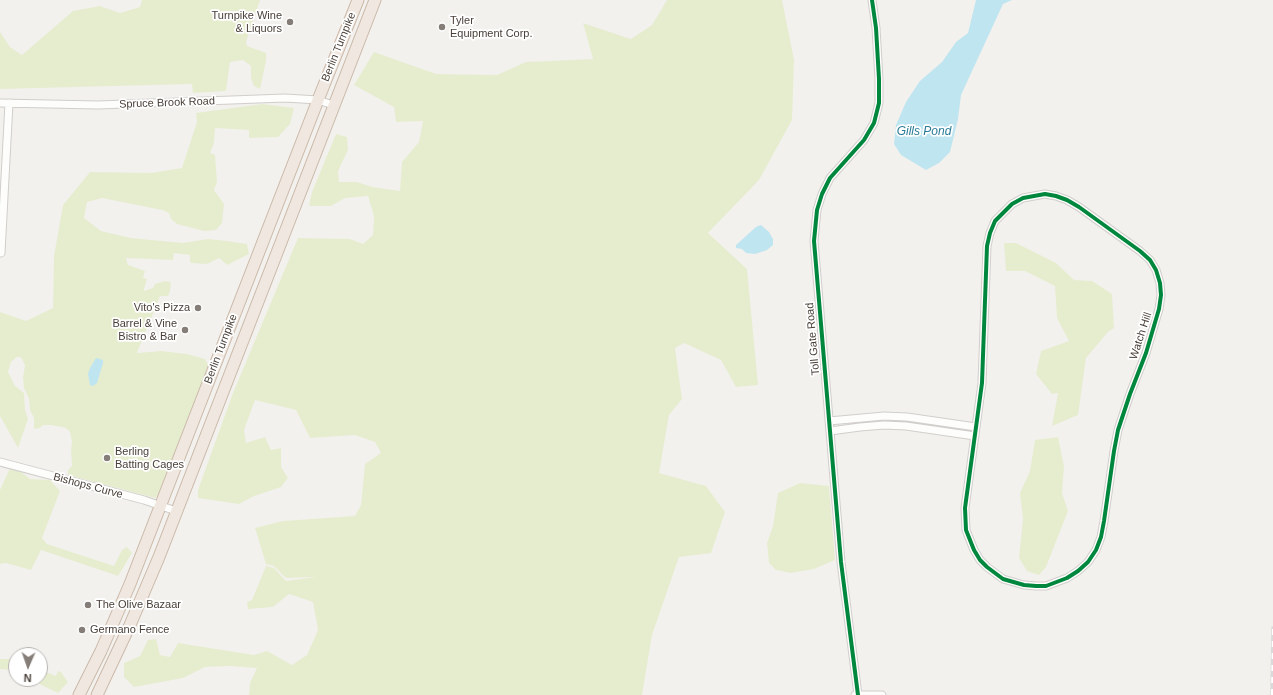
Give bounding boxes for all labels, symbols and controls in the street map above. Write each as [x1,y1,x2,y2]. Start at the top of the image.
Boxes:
place label: Turnpike Wine & Liquors [211,9,282,35]
street label: Berlin Turnpike [319,10,359,84]
place label: Tyler Equipment Corp. [450,14,533,40]
marker: Turnpike Wine & Liquors [285,17,295,27]
marker: Tyler Equipment Corp. [437,22,447,32]
street label: Spruce Brook Road [119,95,215,111]
water label: Gills Pond [897,125,951,139]
place label: Vito's Pizza [134,301,190,315]
street label: Toll Gate Road [803,302,823,376]
marker: Vito's Pizza [193,303,203,313]
street label: Watch Hill [1127,311,1155,361]
street label: Berlin Turnpike [202,312,240,386]
place label: Barrel & Vine Bistro & Bar [112,317,177,343]
marker: Barrel & Vine Bistro & Bar [180,325,190,335]
place label: Berling Batting Cages [115,445,184,471]
marker: Berling Batting Cages [102,453,112,463]
street label: Bishops Curve [52,470,124,502]
place label: The Olive Bazaar [96,598,181,612]
marker: The Olive Bazaar [83,600,93,610]
place label: Germano Fence [90,623,169,637]
marker: Germano Fence [77,625,87,635]
north arrow [8,647,48,687]
text: N [23,672,32,684]

